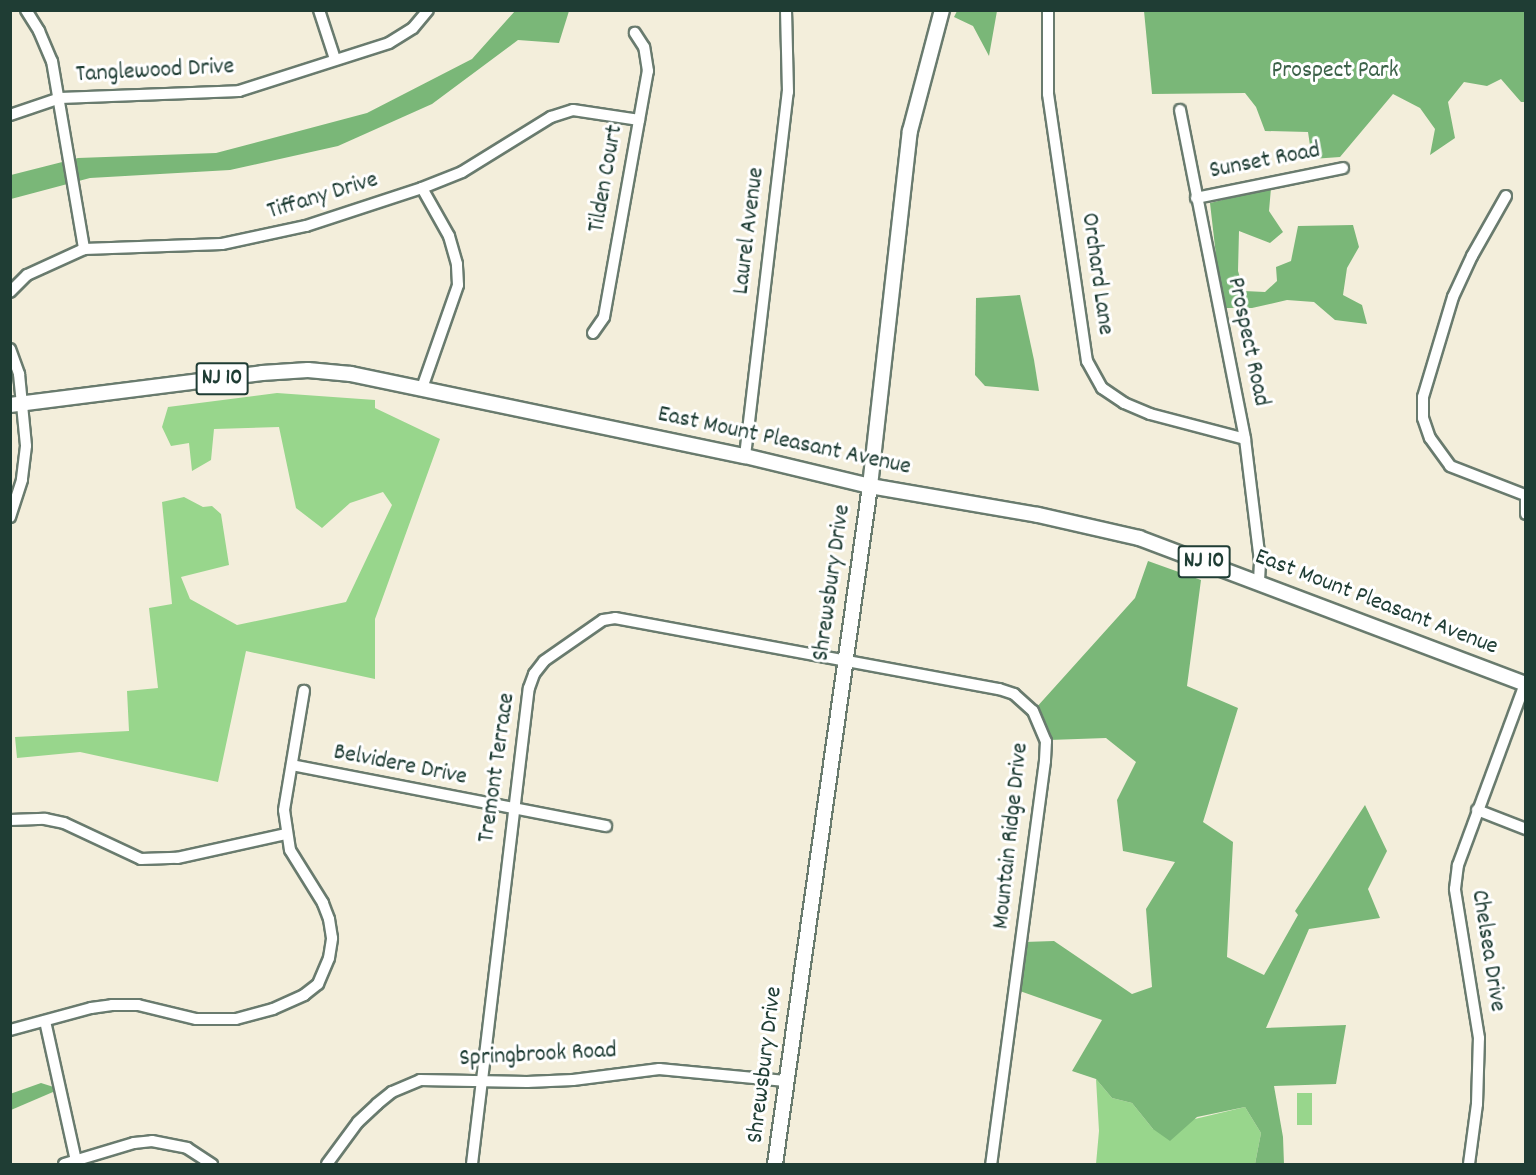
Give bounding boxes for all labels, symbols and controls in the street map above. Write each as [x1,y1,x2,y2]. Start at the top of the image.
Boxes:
street label: Tanglewood Drive [75,53,235,91]
park label: Prospect Park [1271,58,1399,86]
street label: Tilden Court [583,123,631,235]
street label: Sunset Road [1207,137,1323,187]
street label: Laurel Avenue [728,166,772,296]
street label: Tiffany Drive [264,167,382,227]
street label: Orchard Lane [1073,211,1119,337]
street label: Prospect Road [1219,275,1275,409]
road number: NJ 10 [195,360,249,398]
street label: East Mount Pleasant Avenue [655,401,913,483]
street label: Shrewsbury Drive [808,503,858,663]
road number: NJ 10 [1177,543,1231,581]
street label: East Mount Pleasant Avenue [1250,543,1502,663]
street label: Tremont Terrace [473,691,523,845]
street label: Belvidere Drive [331,739,469,793]
street label: Mountain Ridge Drive [988,741,1036,931]
street label: Chelsea Drive [1463,888,1511,1014]
street label: Shrewsbury Drive [742,985,790,1145]
street label: Springbrook Road [459,1038,617,1074]

